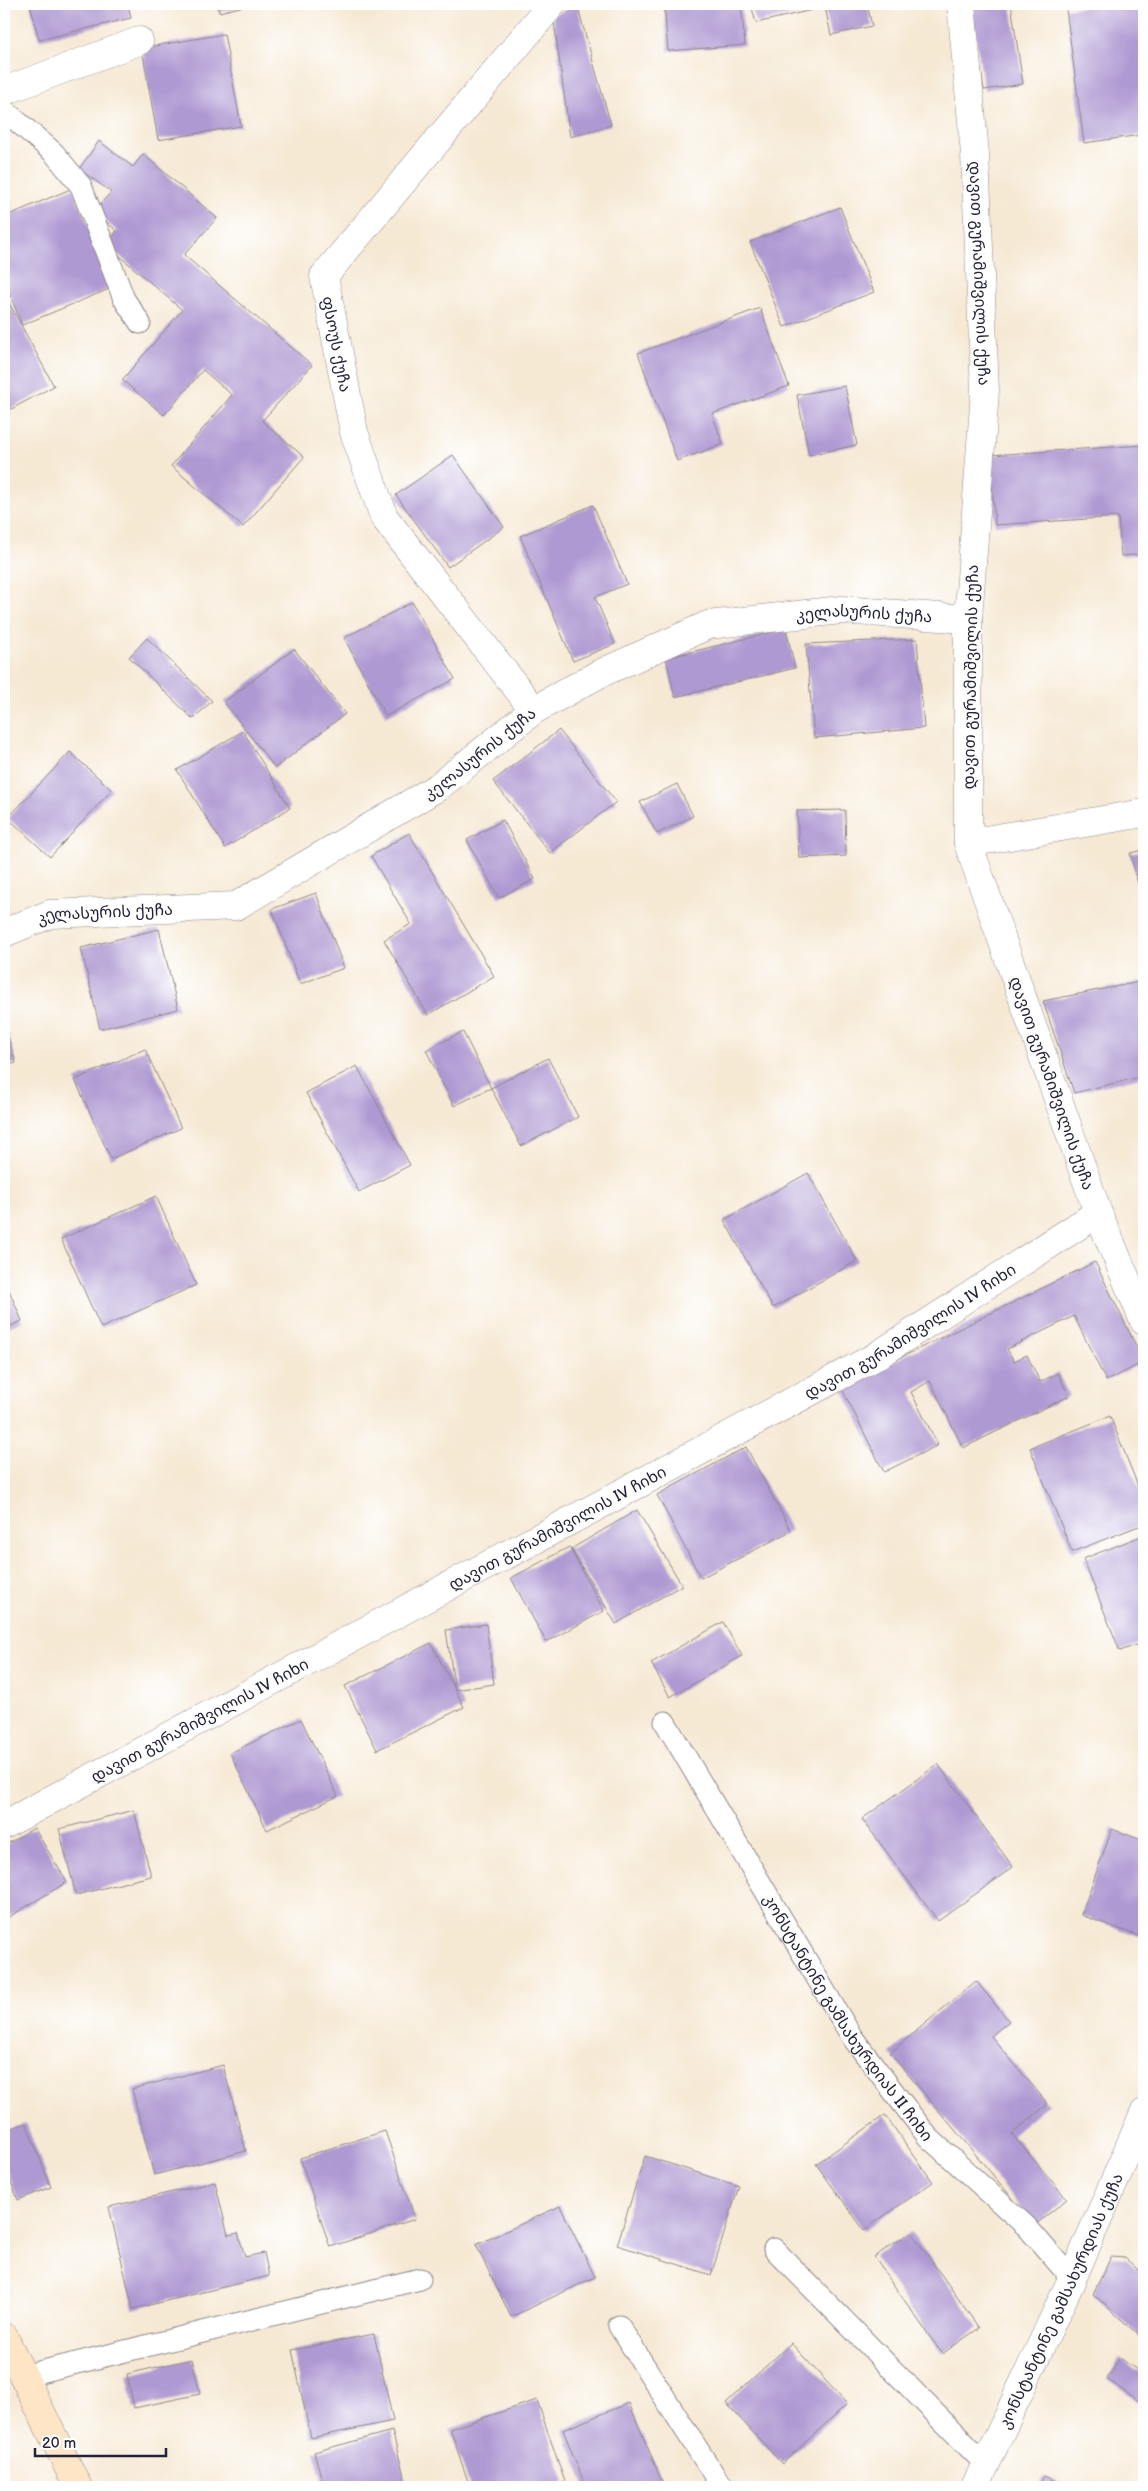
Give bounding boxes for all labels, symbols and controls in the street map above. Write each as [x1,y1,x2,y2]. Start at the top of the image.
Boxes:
street label: დავით გურამიშვილის ქუჩა [964,161,993,386]
street label: ფსოუს ქუჩა [317,295,354,394]
street label: დავით გურამიშვილის ქუჩა [960,565,983,789]
street label: კელასურის ქუჩა [795,602,933,627]
street label: კელასურის ქუჩა [421,704,540,804]
street label: კელასურის ქუჩა [34,901,173,930]
street label: დავით გურამიშვილის ქუჩა [1005,974,1097,1193]
street label: დავით გურამიშვილის IV ჩიხი [802,1261,1020,1404]
street label: დავით გურამიშვილის IV ჩიხი [446,1463,670,1595]
street label: დავით გურამიშვილის IV ჩიხი [88,1655,312,1787]
street label: კონსტანტინე გამსახურდიას II ჩიხი [758,1891,936,2146]
street label: კონსტანტინე გამსახურდიას ქუჩა [996,2170,1128,2432]
scale bar [35,2426,166,2458]
text: 20 m [42,2434,76,2453]

